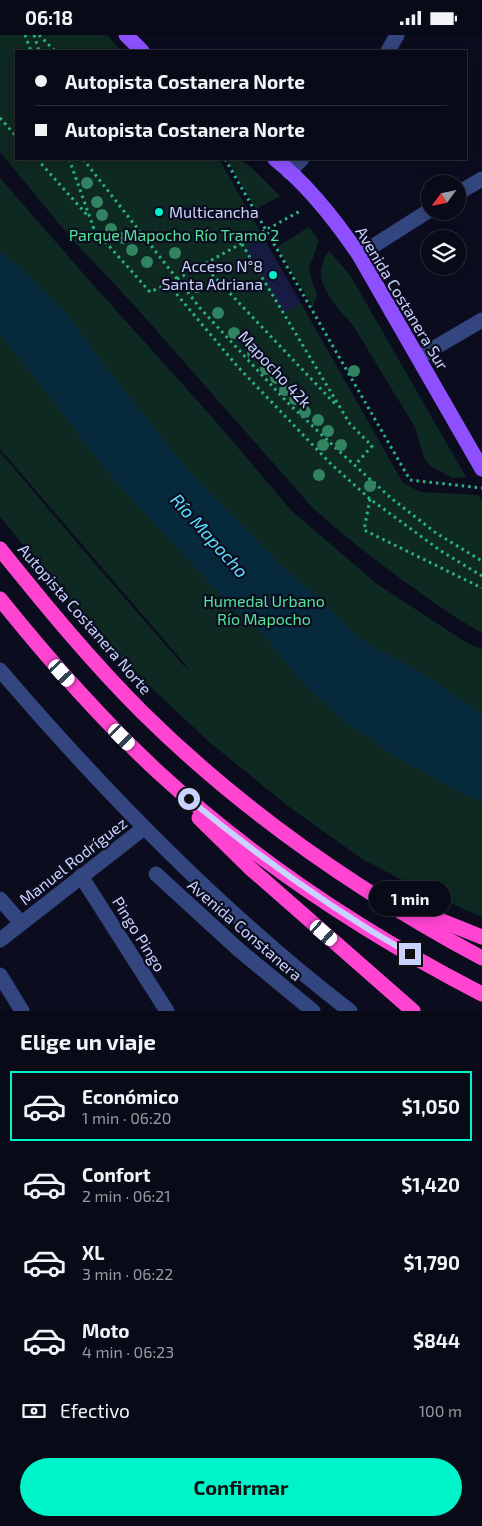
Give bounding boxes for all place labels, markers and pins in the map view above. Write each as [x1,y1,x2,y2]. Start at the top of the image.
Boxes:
place label: Multicancha [169,202,259,221]
marker: Multicancha [153,206,165,218]
place label: Acceso N°8 Santa Adriana [162,256,263,293]
marker: Acceso N°8 Santa Adriana [267,269,279,281]

